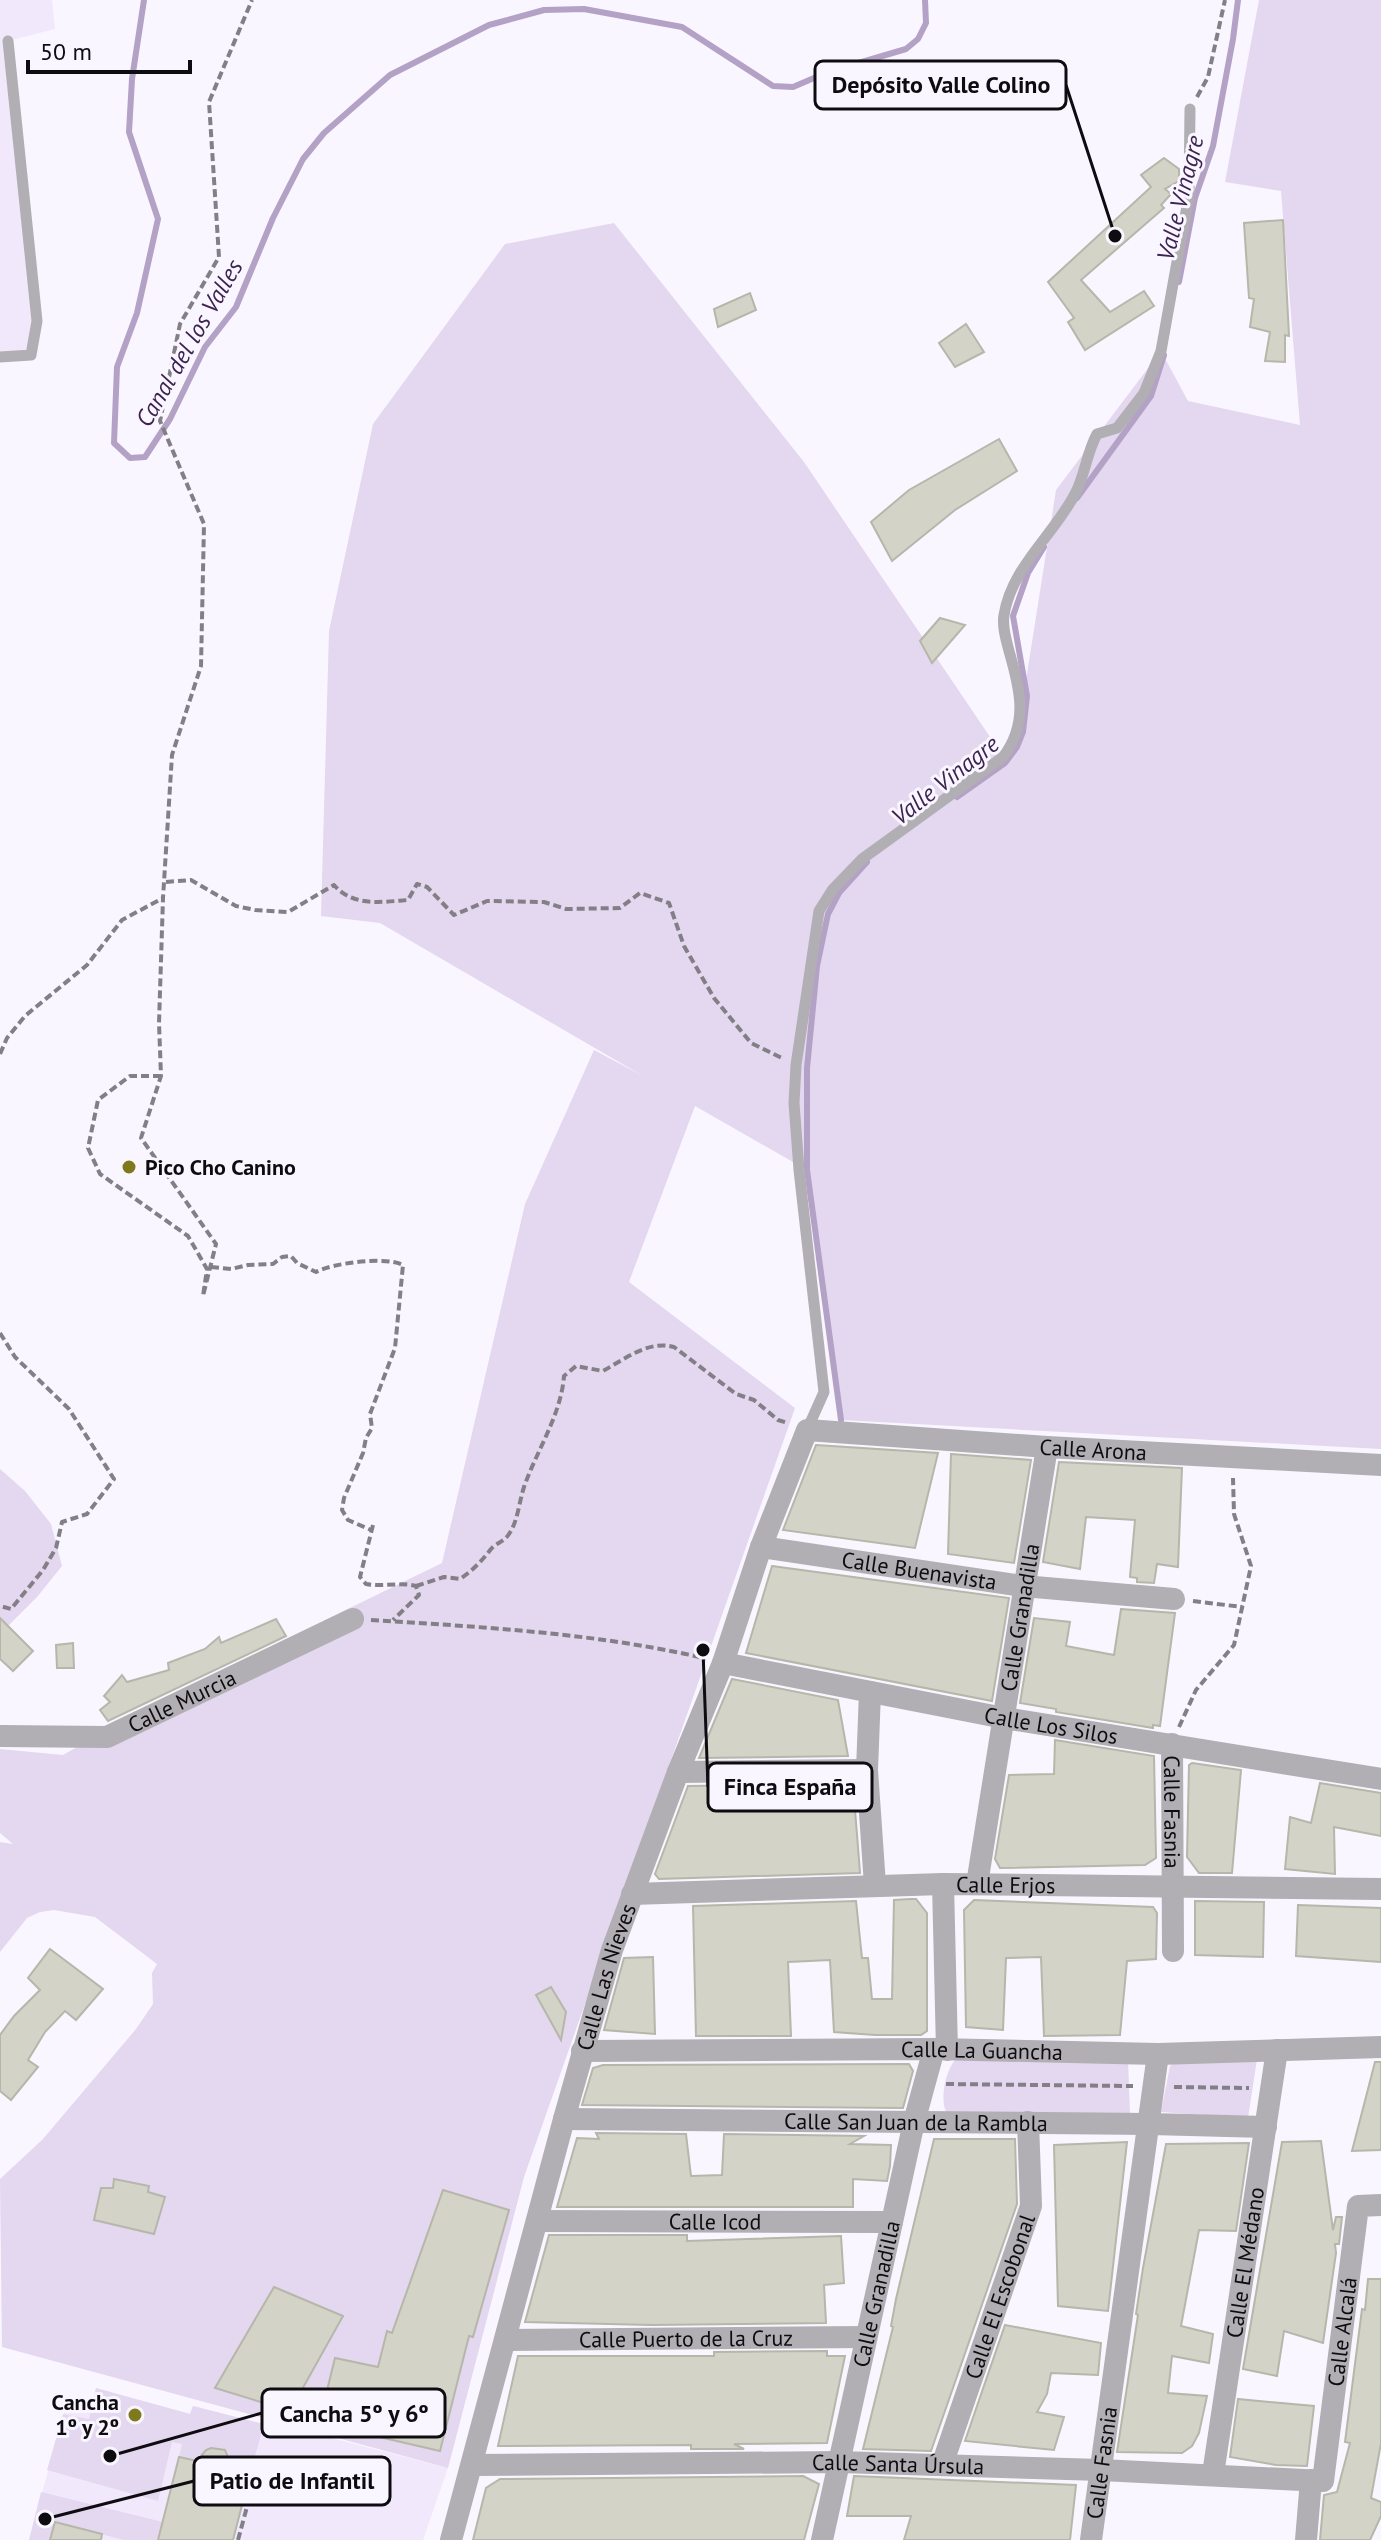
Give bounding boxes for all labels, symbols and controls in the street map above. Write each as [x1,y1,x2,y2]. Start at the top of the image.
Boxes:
scale bar [28,24,190,74]
text: 50 m [40,36,92,67]
callout: Depósito Valle Colino [815,61,1066,109]
text: Depósito Valle Colino [832,69,1050,100]
water label: Valle Vinagre [1149,132,1211,264]
water label: Canal del los Valles [129,253,250,432]
water label: Valle Vinagre [885,728,1005,832]
place label: Pico Cho Canino [145,1153,296,1181]
marker: Pico Cho Canino [120,1158,138,1176]
street label: Calle Arona [1039,1433,1148,1466]
street label: Calle Granadilla [994,1541,1045,1693]
street label: Calle Buenavista [840,1545,999,1596]
street label: Calle Murcia [123,1663,240,1739]
street label: Calle Los Silos [982,1700,1120,1750]
street label: Calle Fasnia [1158,1755,1187,1869]
callout: Finca España [708,1763,872,1811]
text: Finca España [724,1771,856,1802]
street label: Calle Erjos [956,1870,1056,1899]
street label: Calle Las Nieves [570,1900,642,2054]
street label: Calle La Guancha [901,2035,1063,2066]
street label: Calle San Juan de la Rambla [784,2107,1048,2137]
street label: Calle El Médano [1220,2185,1270,2340]
street label: Calle Icod [669,2207,761,2236]
street label: Calle El Escobonal [959,2210,1041,2383]
street label: Calle Granadilla [846,2218,906,2370]
street label: Calle Alcalá [1321,2275,1363,2388]
street label: Calle Puerto de la Cruz [579,2324,793,2353]
place label: Cancha 1º y 2º [52,2388,119,2441]
callout: Cancha 5º y 6º [262,2389,445,2437]
text: Cancha 5º y 6º [279,2398,429,2429]
street label: Calle Fasnia [1080,2405,1123,2521]
marker: Cancha 1º y 2º [126,2406,144,2424]
street label: Calle Santa Úrsula [812,2448,985,2480]
callout: Patio de Infantil [194,2457,390,2505]
text: Patio de Infantil [210,2465,375,2496]

